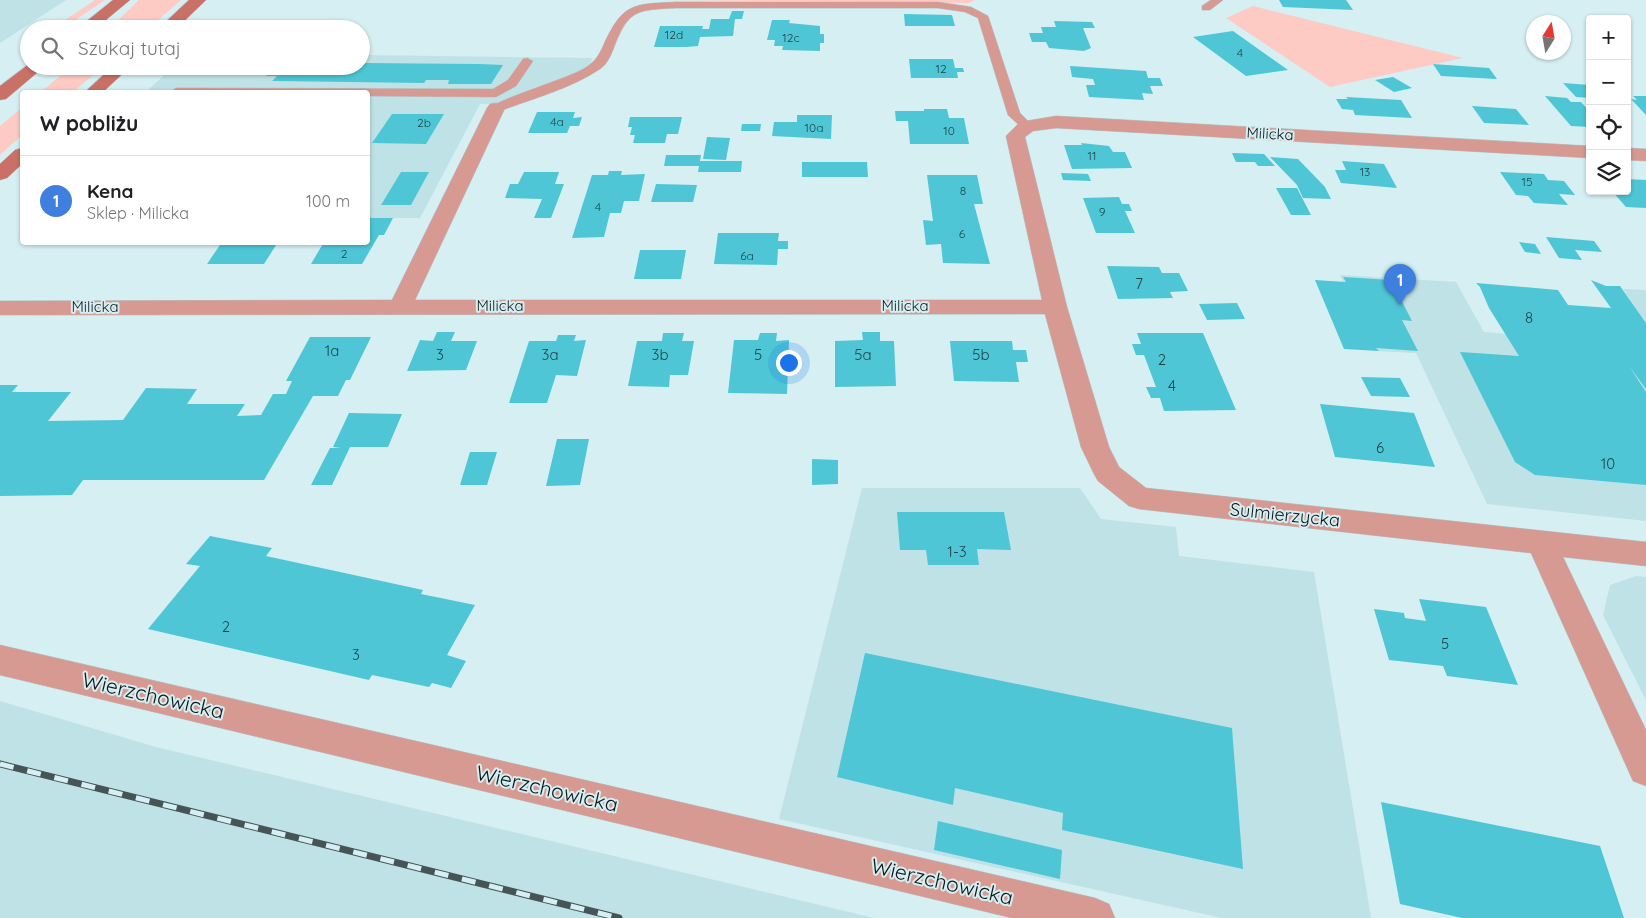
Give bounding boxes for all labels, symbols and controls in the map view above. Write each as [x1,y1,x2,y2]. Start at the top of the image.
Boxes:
north arrow [1526,15,1571,60]
map controls [1586,15,1631,195]
button: + [1586,15,1631,60]
search box [20,20,370,75]
house number: 12d [665,27,683,42]
house number: 12c [782,30,800,45]
icon: search [38,34,66,62]
text: Szukaj tutaj [78,36,181,60]
house number: 4 [1237,45,1243,60]
button: − [1586,60,1631,105]
house number: 12 [935,61,947,76]
button: locate [1586,105,1631,150]
text: W pobliżu [40,110,138,136]
house number: 4a [550,114,564,129]
house number: 2b [417,115,431,130]
house number: 10a [805,120,823,135]
house number: 10 [943,123,955,138]
street label: Milicka [1246,123,1294,144]
house number: 11 [1088,148,1096,163]
button: layers [1586,150,1631,195]
house number: 13 [1360,164,1370,179]
house number: 15 [1522,174,1532,189]
text: Kena [87,179,134,203]
house number: 8 [960,183,966,198]
text: 1 [53,191,59,211]
text: 100 m [306,191,350,211]
house number: 4 [595,199,601,214]
text: Sklep · Milicka [87,203,189,223]
house number: 9 [1099,204,1106,219]
house number: 6 [959,226,966,241]
house number: 2 [341,246,348,261]
house number: 6a [740,248,754,263]
pin: 1 [1384,264,1416,305]
house number: 7 [1135,274,1143,293]
street label: Milicka [476,296,524,315]
street label: Milicka [881,296,929,315]
street label: Milicka [71,297,119,316]
house number: 8 [1525,308,1533,327]
house number: 1a [325,341,339,360]
house number: 3 [436,345,444,364]
house number: 3a [542,345,558,364]
house number: 3b [652,345,668,364]
house number: 5 [754,345,762,364]
house number: 5a [854,345,872,364]
house number: 5b [972,345,990,364]
your location [776,350,802,376]
house number: 2 [1158,350,1166,369]
house number: 4 [1168,376,1176,395]
house number: 6 [1376,438,1384,457]
house number: 10 [1601,454,1615,473]
street label: Sulmierzycka [1229,497,1341,532]
house number: 1-3 [947,542,967,561]
house number: 2 [222,617,230,636]
house number: 5 [1441,634,1449,653]
house number: 3 [352,645,360,664]
street label: Wierzchowicka [80,666,227,724]
street label: Wierzchowicka [474,759,621,817]
street label: Wierzchowicka [869,852,1016,910]

